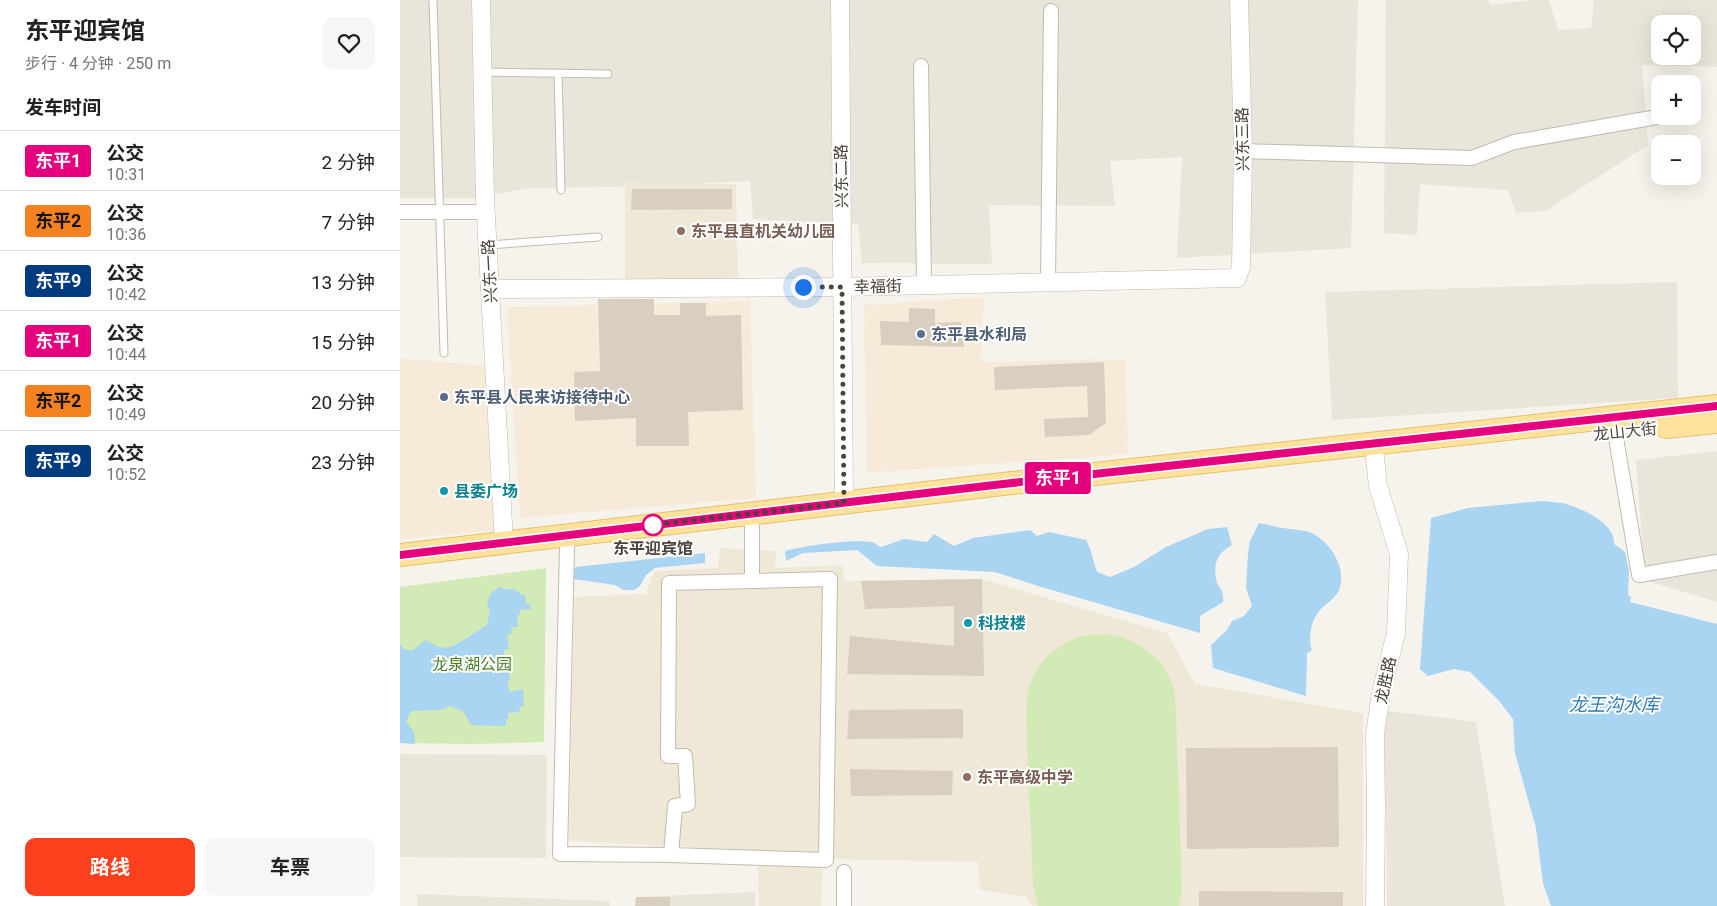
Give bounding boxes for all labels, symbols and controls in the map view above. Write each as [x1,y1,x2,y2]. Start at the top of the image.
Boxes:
map controls [1651,15,1701,185]
button: locate [1651,15,1701,65]
text: 东平迎宾馆 [25,17,145,45]
button: heart [323,17,375,69]
text: 步行 · 4 分钟 · 250 m [25,54,171,73]
button: + [1651,75,1701,125]
text: 发车时间 [25,96,101,119]
street label: 兴东三路 [1232,107,1253,171]
button: − [1651,135,1701,185]
text: 公交 [106,142,144,165]
street label: 兴东二路 [831,144,852,208]
text: 东平1 [35,150,81,171]
text: 2 分钟 [322,151,375,174]
text: 10:31 [106,165,146,184]
text: 公交 [106,202,144,225]
text: 东平2 [35,210,81,231]
text: 7 分钟 [322,211,375,234]
place label: 东平县直机关幼儿园 [691,222,835,241]
text: 10:36 [106,225,146,244]
marker: 东平县直机关幼儿园 [675,225,687,237]
street label: 兴东一路 [478,239,501,303]
text: 公交 [106,262,144,285]
text: 东平9 [35,270,81,291]
text: 13 分钟 [311,271,375,294]
your location [791,275,816,300]
street label: 幸福街 [854,277,902,296]
text: 10:42 [106,285,146,304]
text: 公交 [106,322,144,345]
place label: 东平县水利局 [931,325,1027,344]
marker: 东平县水利局 [915,328,927,340]
text: 东平1 [35,330,81,351]
text: 15 分钟 [311,331,375,354]
text: 10:44 [106,345,146,364]
text: 公交 [106,382,144,405]
place label: 东平县人民来访接待中心 [454,388,630,407]
text: 东平2 [35,390,81,411]
text: 20 分钟 [311,391,375,414]
marker: 东平县人民来访接待中心 [438,391,450,403]
text: 10:49 [106,405,146,424]
street label: 龙山大街 [1592,419,1658,444]
text: 公交 [106,442,144,465]
text: 东平9 [35,450,81,471]
text: 23 分钟 [311,451,375,474]
line badge: 东平1 [1029,462,1087,494]
text: 10:52 [106,465,146,484]
text: 东平1 [1035,467,1081,488]
place label: 县委广场 [454,482,518,501]
marker: 县委广场 [438,485,450,497]
marker: 东平迎宾馆 [642,514,664,536]
place label: 东平迎宾馆 [613,539,693,558]
place label: 科技楼 [978,614,1026,633]
marker: 科技楼 [962,617,974,629]
park label: 龙泉湖公园 [432,655,512,674]
street label: 龙胜路 [1371,655,1400,706]
water label: 龙王沟水库 [1569,694,1662,715]
place label: 东平高级中学 [977,768,1073,787]
marker: 东平高级中学 [961,771,973,783]
button: 路线 [25,838,195,896]
button: 车票 [205,838,375,896]

